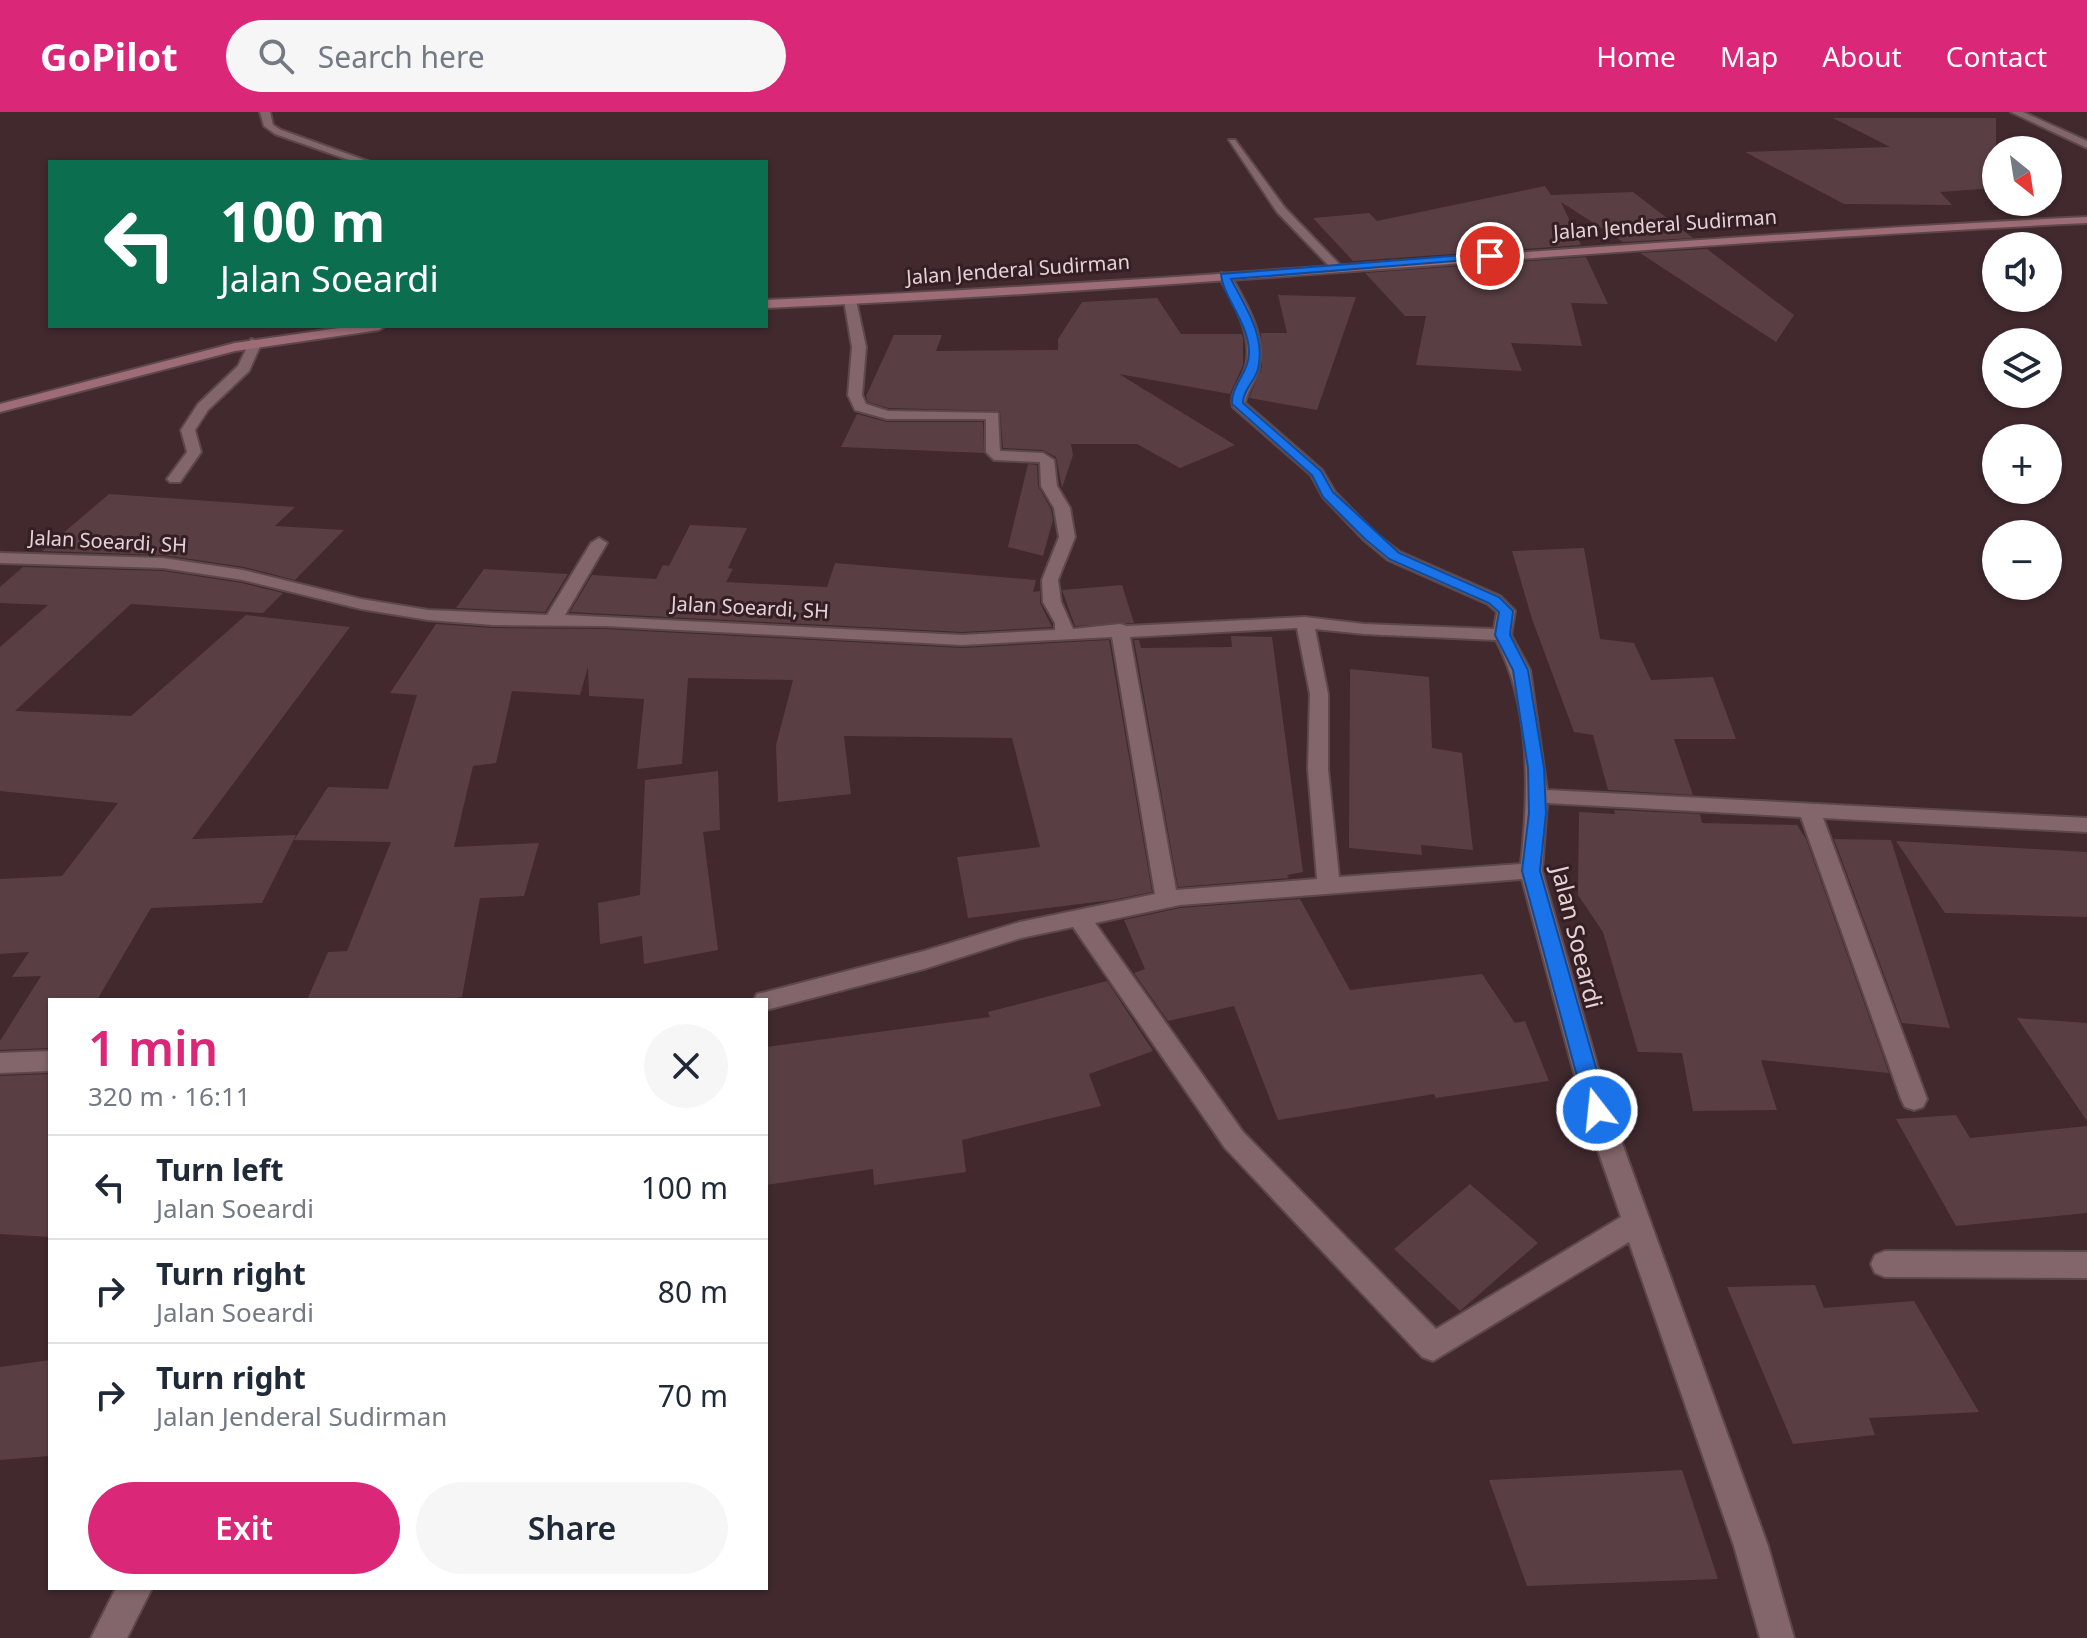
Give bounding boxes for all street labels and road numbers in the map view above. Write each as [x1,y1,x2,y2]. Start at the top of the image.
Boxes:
street label: Jalan Jenderal Sudirman [1550,203,1778,245]
street label: Jalan Jenderal Sudirman [903,248,1131,290]
street label: Jalan Soeardi, SH [26,523,188,559]
street label: Jalan Soeardi, SH [668,589,830,625]
street label: Jalan Soeardi [1544,860,1612,1012]

